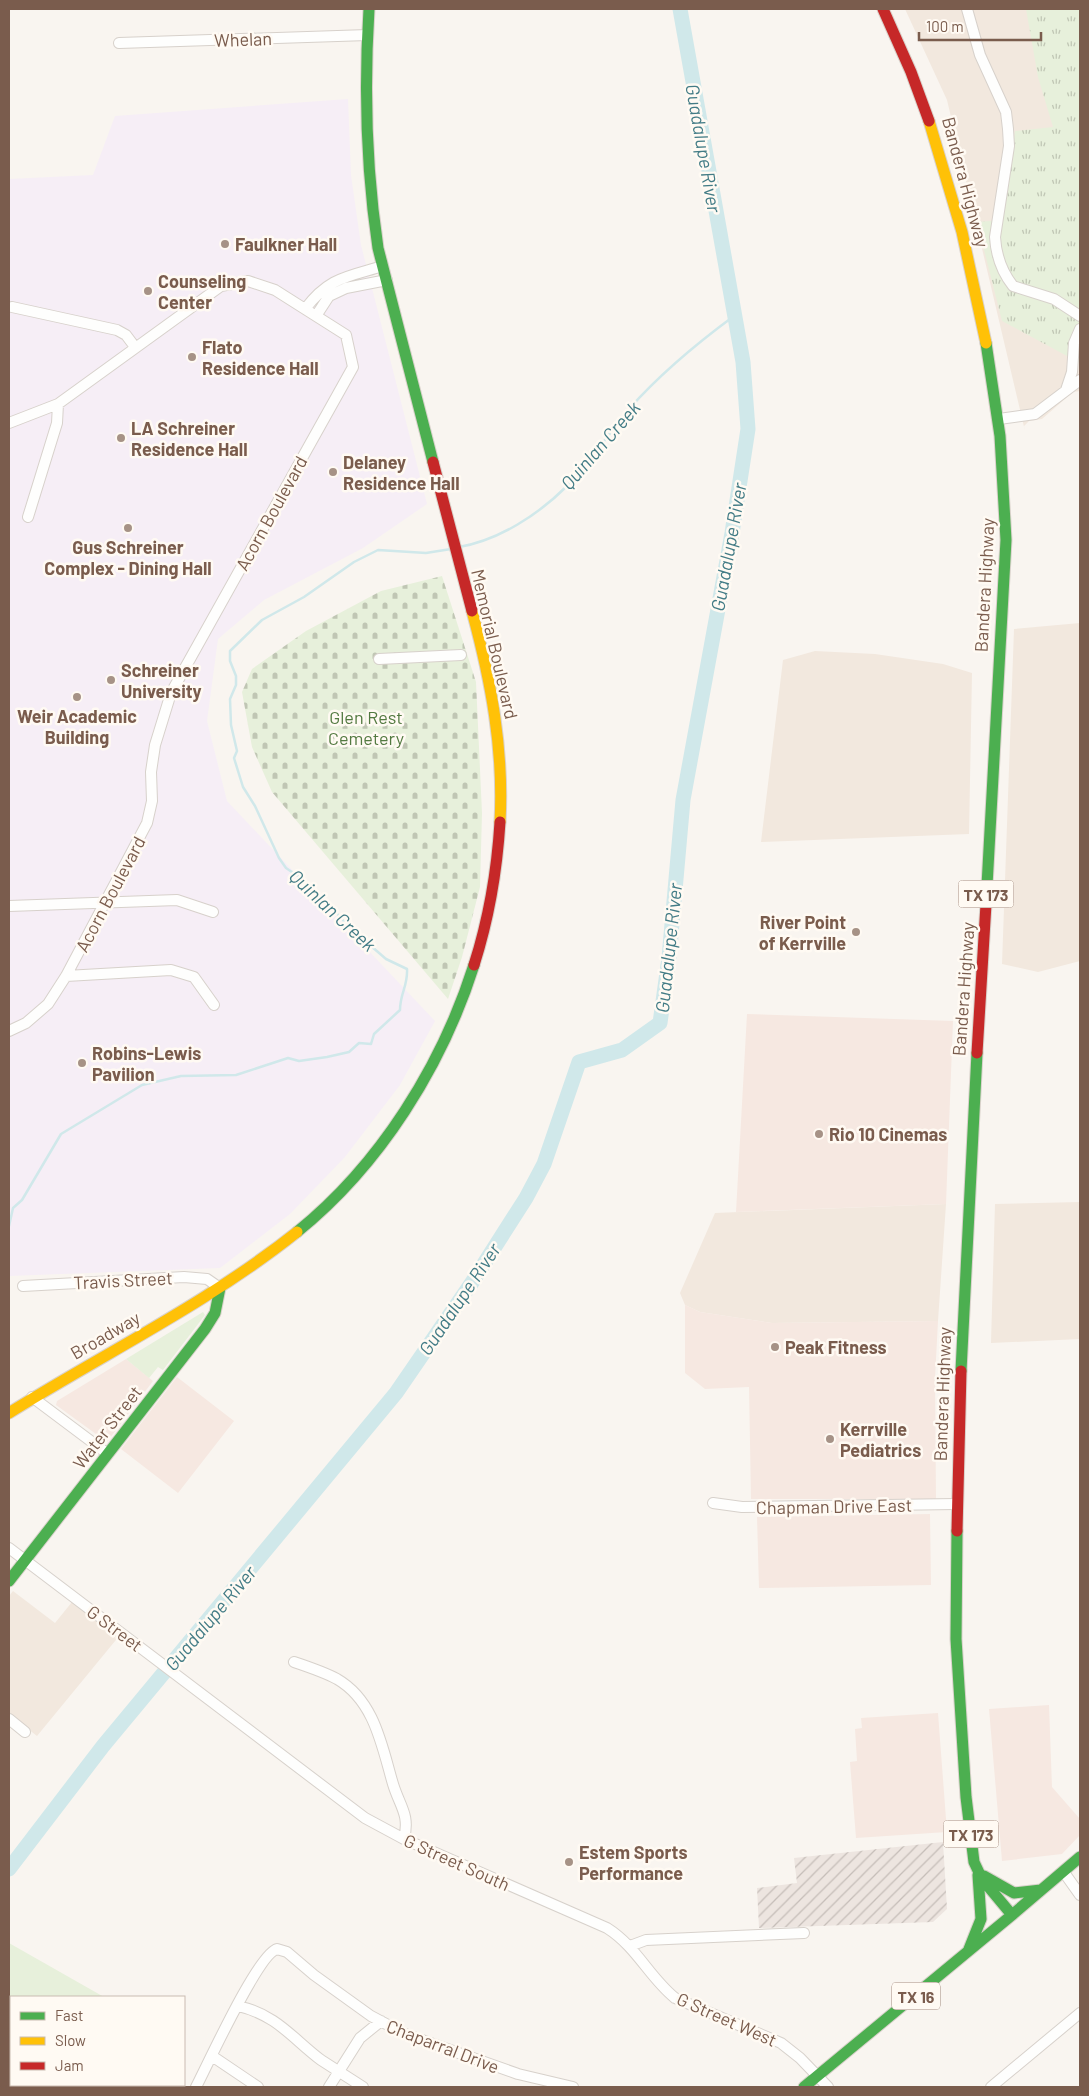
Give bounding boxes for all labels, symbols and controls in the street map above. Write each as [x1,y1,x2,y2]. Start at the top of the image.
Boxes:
scale bar [919,10,1042,42]
text: 100 m [926,17,964,35]
street label: Whelan [214,27,272,51]
water label: Guadalupe River [681,82,727,215]
street label: Bandera Highway [938,114,994,250]
place label: Faulkner Hall [235,233,337,255]
marker: Faulkner Hall [219,238,231,250]
place label: Counseling Center [158,270,246,313]
marker: Counseling Center [142,285,154,297]
place label: Flato Residence Hall [202,336,319,379]
marker: Flato Residence Hall [186,351,198,363]
water label: Quinlan Creek [555,395,645,494]
place label: LA Schreiner Residence Hall [131,417,248,460]
marker: LA Schreiner Residence Hall [115,432,127,444]
place label: Delaney Residence Hall [343,451,460,494]
street label: Acorn Boulevard [230,452,312,574]
marker: Delaney Residence Hall [327,466,339,478]
water label: Guadalupe River [705,480,751,613]
street label: Bandera Highway [969,517,999,653]
marker: Gus Schreiner Complex - Dining Hall [122,522,134,534]
place label: Gus Schreiner Complex - Dining Hall [44,536,212,579]
street label: Memorial Boulevard [467,567,523,721]
place label: Schreiner University [121,659,202,702]
marker: Schreiner University [105,674,117,686]
marker: Weir Academic Building [71,691,83,703]
place label: Weir Academic Building [17,705,137,748]
park label: Glen Rest Cemetery [328,706,404,749]
street label: Acorn Boulevard [70,832,150,956]
water label: Quinlan Creek [285,864,382,956]
water label: Guadalupe River [650,881,686,1014]
road number: TX 173 [958,881,1014,908]
place label: River Point of Kerrville [759,911,846,954]
street label: Bandera Highway [947,921,979,1057]
marker: River Point of Kerrville [850,926,862,938]
place label: Robins-Lewis Pavilion [92,1042,201,1085]
marker: Robins-Lewis Pavilion [76,1057,88,1069]
place label: Rio 10 Cinemas [829,1123,947,1145]
marker: Rio 10 Cinemas [813,1128,825,1140]
water label: Guadalupe River [413,1238,506,1359]
street label: Travis Street [73,1266,173,1294]
street label: Broadway [66,1306,144,1364]
street label: Bandera Highway [929,1326,955,1462]
place label: Peak Fitness [785,1336,887,1358]
marker: Peak Fitness [769,1341,781,1353]
street label: Water Street [68,1381,146,1473]
place label: Kerrville Pediatrics [840,1418,921,1461]
marker: Kerrville Pediatrics [824,1433,836,1445]
street label: Chapman Drive East [756,1494,912,1518]
water label: Guadalupe River [159,1560,261,1675]
street label: G Street [83,1600,147,1656]
road number: TX 173 [944,1820,998,1848]
street label: G Street South [401,1829,513,1895]
place label: Estem Sports Performance [579,1841,688,1884]
marker: Estem Sports Performance [563,1856,575,1868]
road number: TX 16 [892,1982,940,2010]
street label: G Street West [674,1987,780,2051]
legend [10,1996,185,2086]
text: Fast [55,2006,83,2024]
street label: Chaparral Drive [383,2014,503,2078]
text: Slow [55,2031,86,2049]
text: Jam [55,2056,84,2074]

